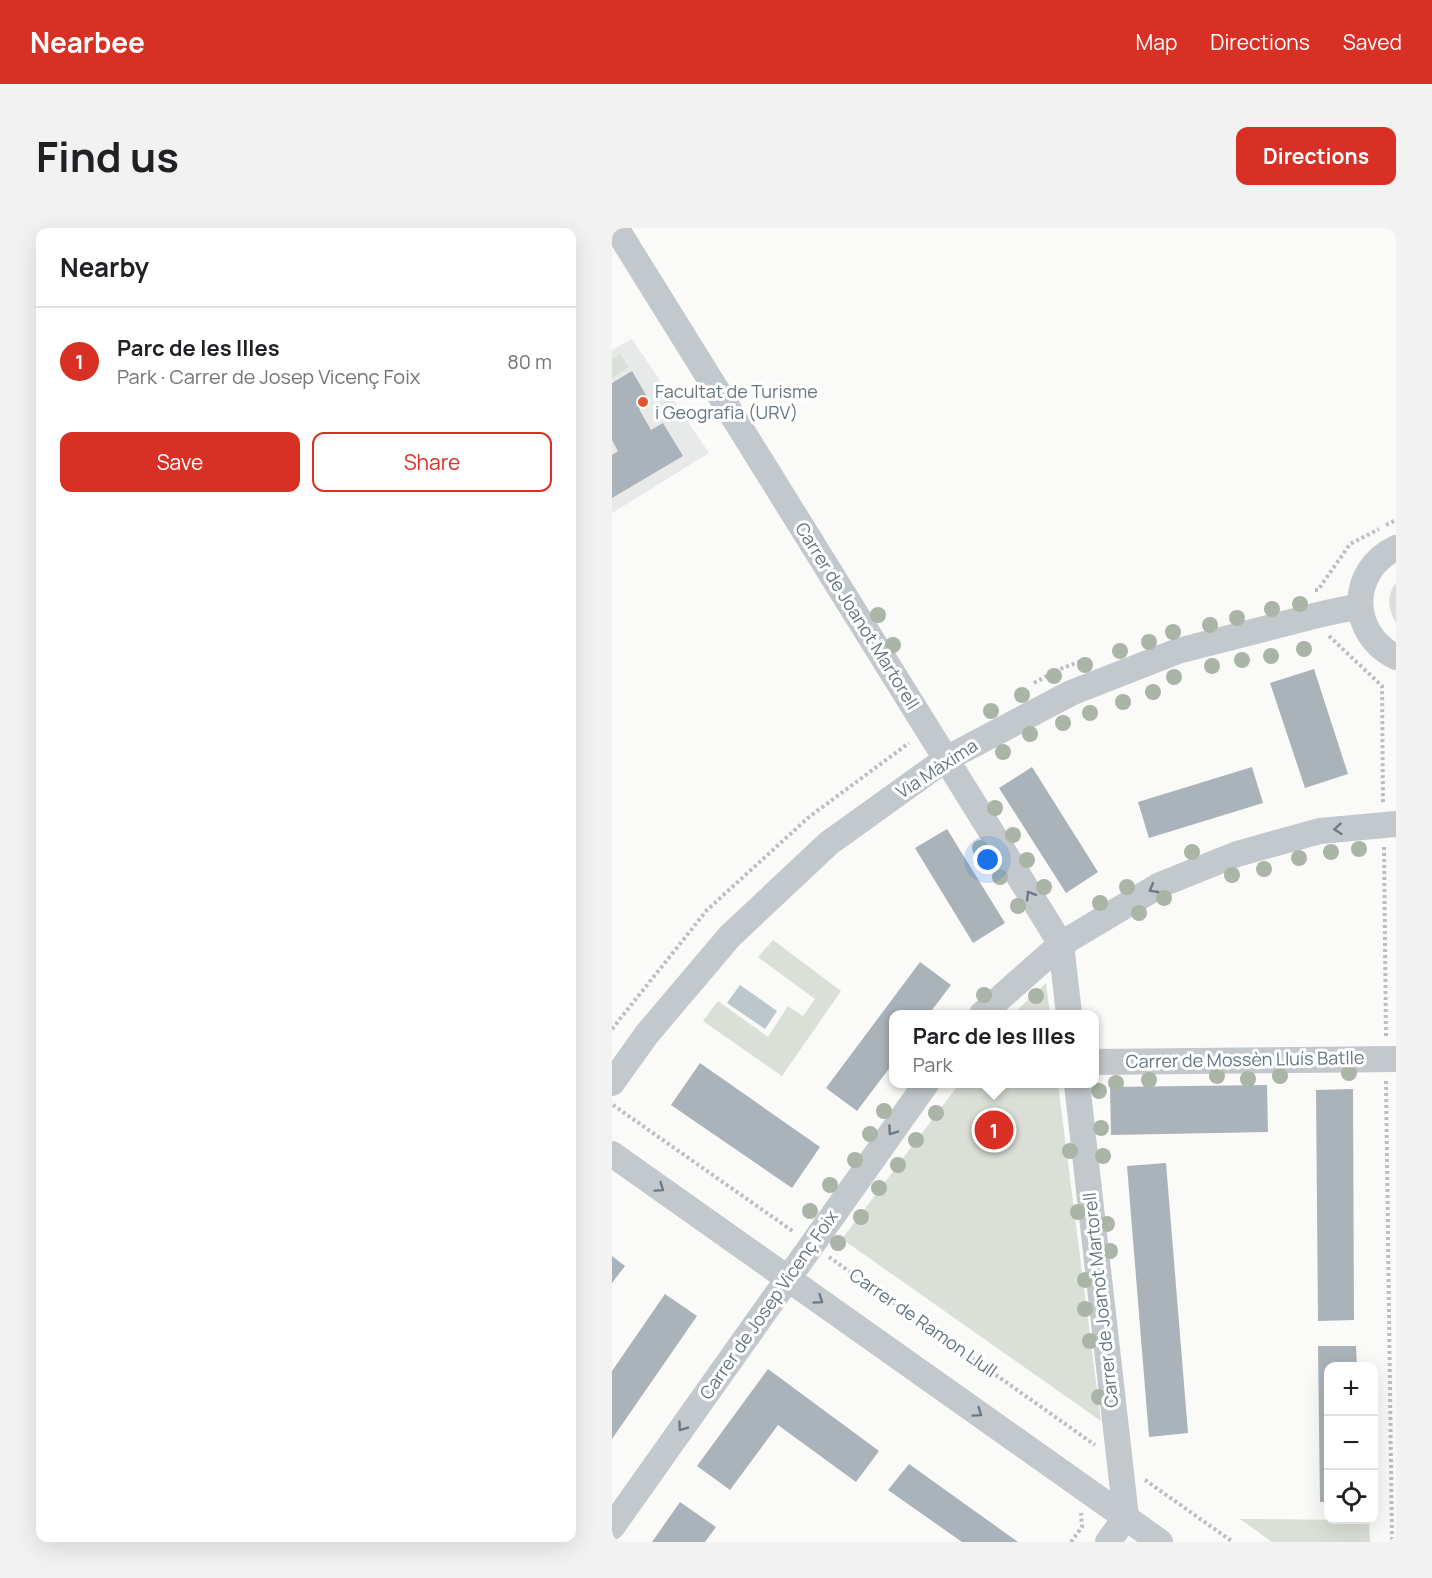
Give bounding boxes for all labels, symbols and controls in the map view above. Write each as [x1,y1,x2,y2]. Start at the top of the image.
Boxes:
text: Nearbee [30,23,145,61]
text: Map [1136,28,1177,56]
text: Directions [1210,28,1310,56]
text: Saved [1343,28,1402,56]
text: Find us [36,127,179,185]
button: Directions [1236,127,1396,185]
text: Nearby [60,249,149,285]
text: Parc de les Illes [117,333,280,363]
text: 1 [75,348,84,375]
text: 80 m [507,348,552,375]
text: Park · Carrer de Josep Vicenç Foix [117,363,420,390]
place label: Facultat de Turisme i Geografia (URV) [655,379,818,424]
marker: Facultat de Turisme i Geografia (URV) [636,395,650,409]
button: Save [60,432,300,492]
button: Share [312,432,552,492]
street label: Carrer de Joanot Martorell [790,517,925,714]
street label: Via Màxima [891,733,982,803]
one-way arrow [1333,822,1342,835]
your location [973,845,1002,874]
one-way arrow [1149,882,1159,893]
one-way arrow [1027,890,1038,901]
popup [889,1010,1099,1088]
text: Parc de les Illes [913,1021,1075,1051]
street label: Carrer de Mossèn Lluís Batlle [1125,1045,1365,1073]
text: Park [913,1051,953,1078]
pin: 1 [974,1108,1013,1152]
one-way arrow [888,1124,899,1135]
one-way arrow [653,1181,664,1192]
street label: Carrer de Joanot Martorell [1077,1191,1123,1409]
street label: Carrer de Josep Vicenç Foix [694,1205,843,1404]
street label: Carrer de Ramon Llull [845,1262,1002,1382]
one-way arrow [812,1293,823,1304]
map controls [1324,1362,1378,1524]
button: + [1324,1362,1378,1416]
one-way arrow [971,1406,982,1417]
button: − [1324,1416,1378,1470]
one-way arrow [678,1421,689,1432]
button: locate [1324,1470,1378,1524]

